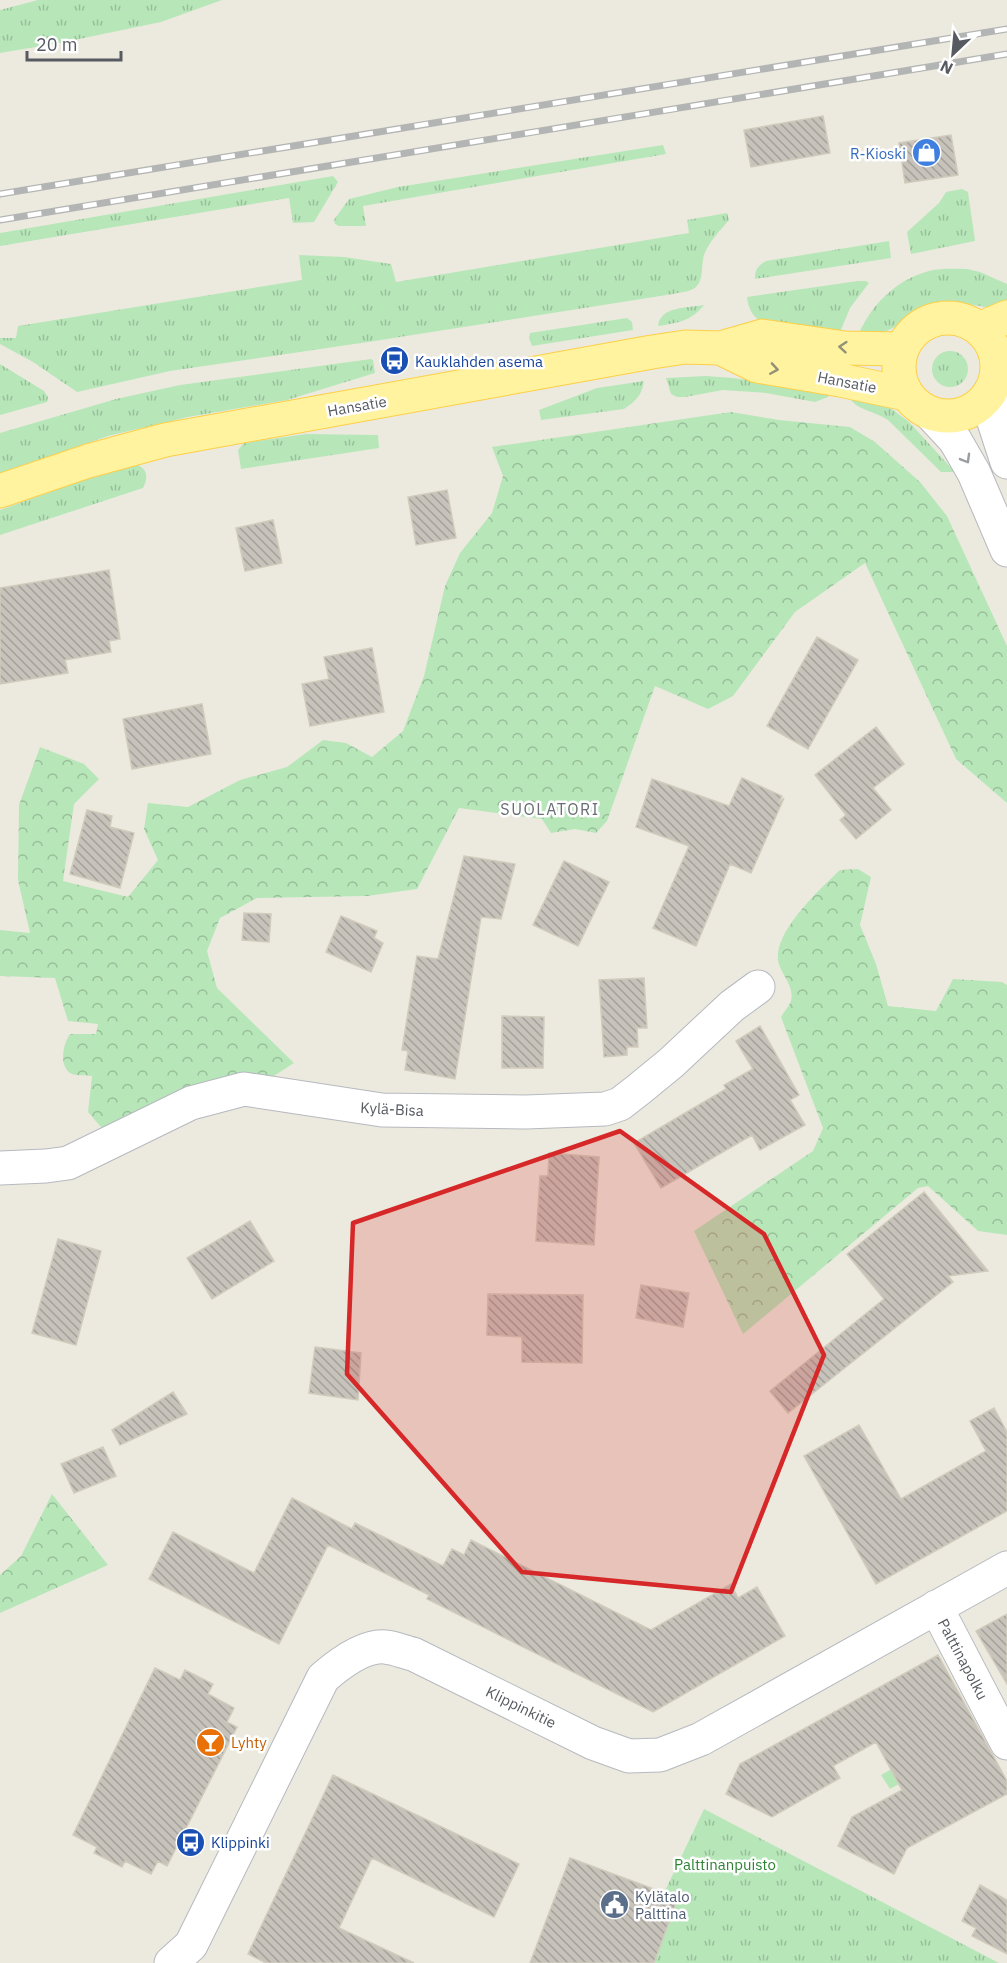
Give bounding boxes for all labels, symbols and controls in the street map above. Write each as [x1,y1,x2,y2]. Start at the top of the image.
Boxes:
scale bar [27,24,122,62]
north arrow [923,24,983,84]
text: 20 m [36,33,78,56]
text: N [937,56,956,79]
shop icon: R-Kioski [911,137,943,169]
place label: R-Kioski [850,144,906,163]
one-way arrow [838,341,848,354]
bus stop icon: Kauklahden asema [378,345,410,377]
place label: Kauklahden asema [415,352,543,371]
one-way arrow [769,362,778,374]
street label: Hansatie [816,367,878,397]
street label: Hansatie [326,391,388,421]
one-way arrow [959,453,970,463]
district label: SUOLATORI [500,799,600,819]
street label: Kylä-Bisa [360,1098,424,1120]
street label: Palttinapolku [934,1615,992,1703]
street label: Klippinkitie [483,1682,559,1732]
bar icon: Lyhty [194,1726,226,1758]
place label: Lyhty [231,1733,267,1752]
bus stop icon: Klippinki [174,1826,206,1858]
place label: Klippinki [211,1833,270,1852]
park label: Palttinanpuisto [674,1855,776,1874]
place label: Kylätalo Palttina [635,1887,690,1923]
public building icon: Kylätalo Palttina [598,1889,630,1921]

